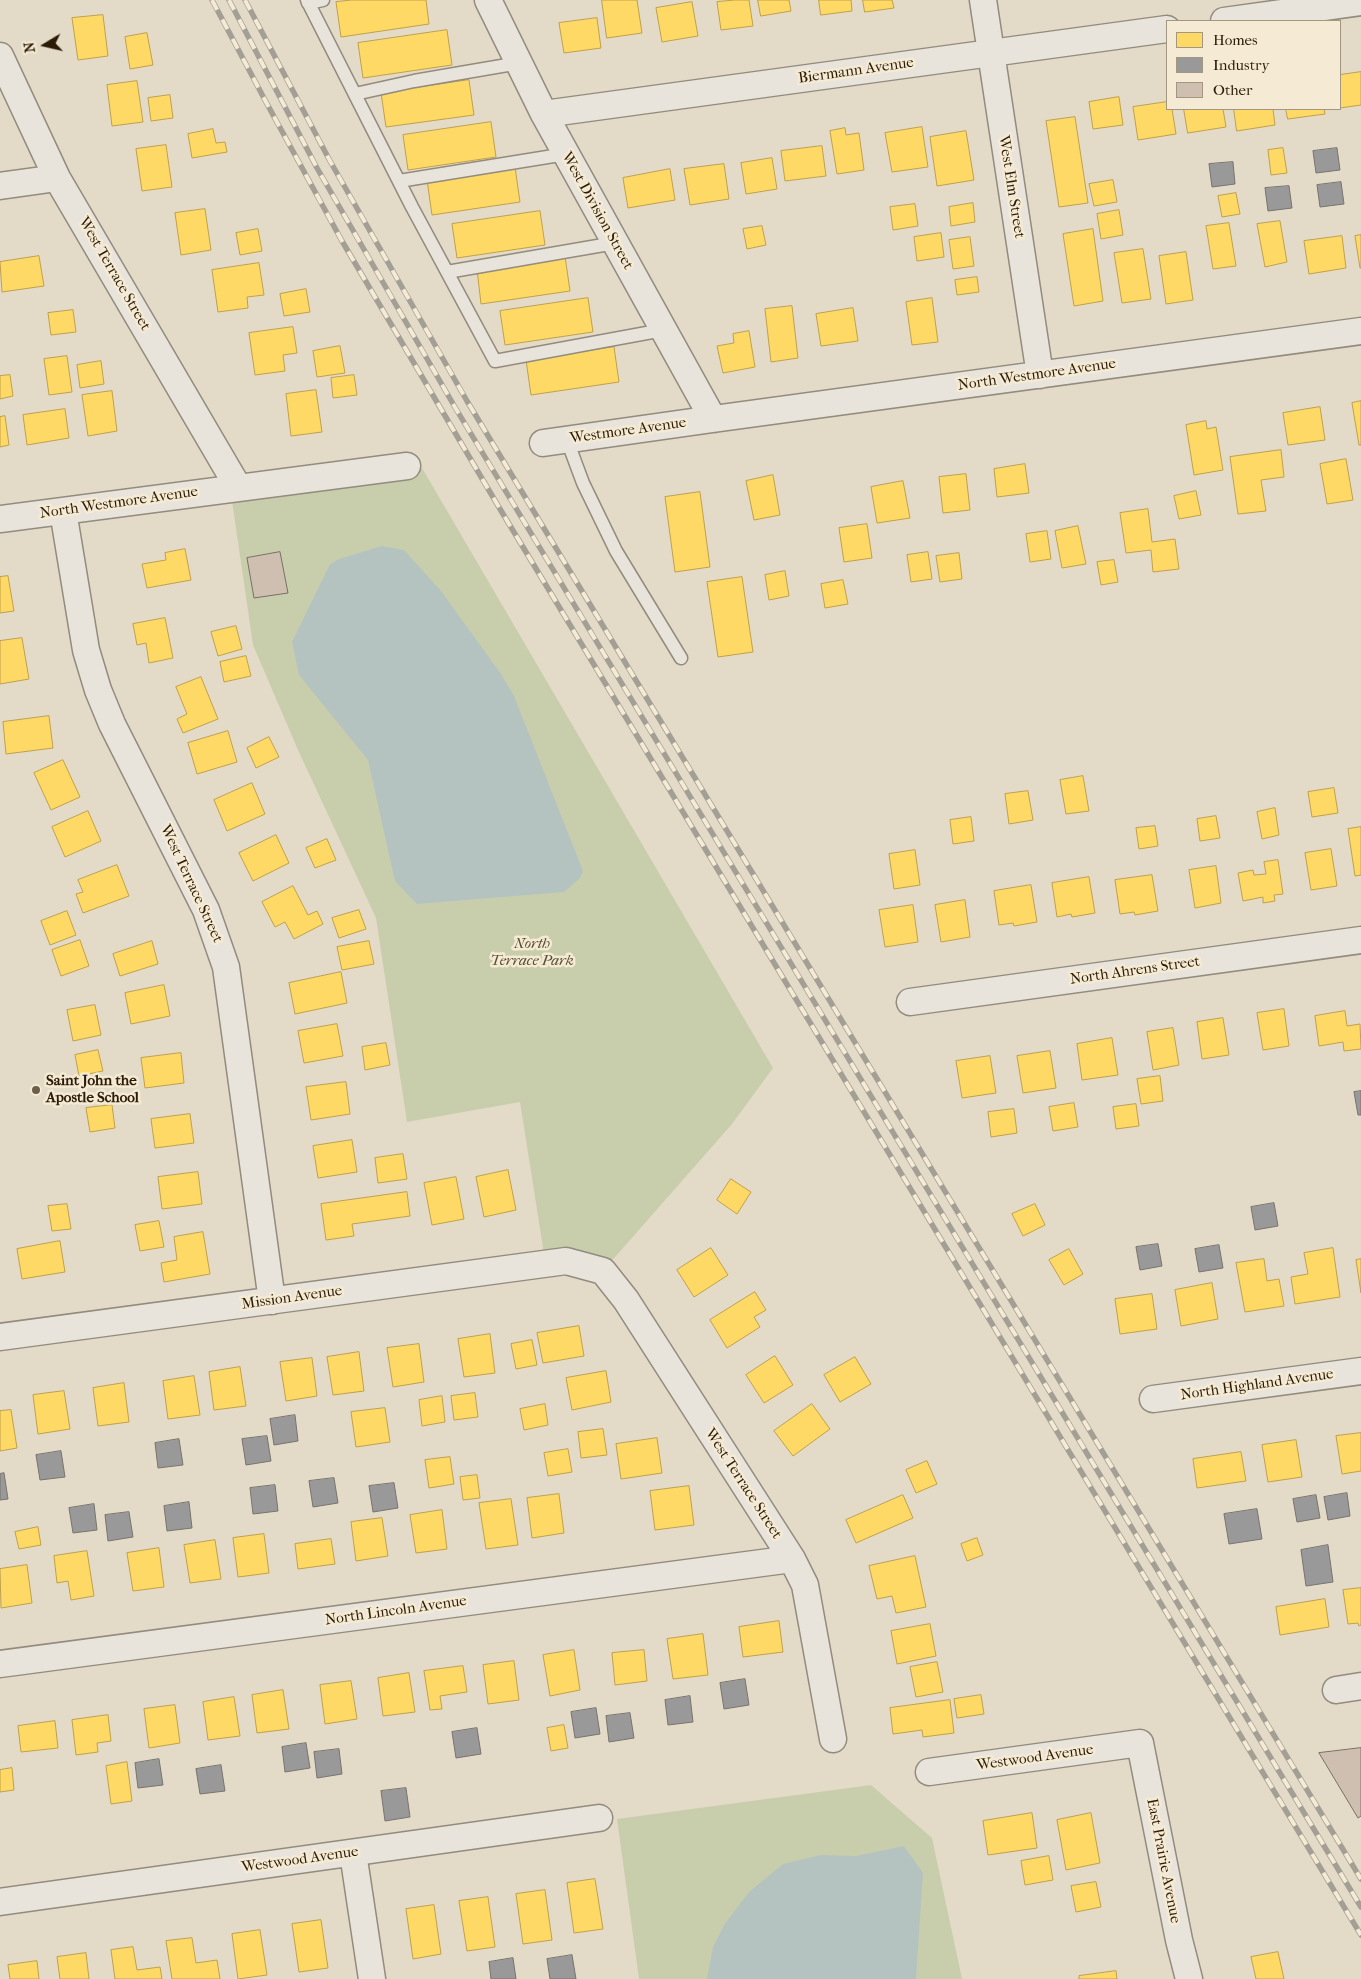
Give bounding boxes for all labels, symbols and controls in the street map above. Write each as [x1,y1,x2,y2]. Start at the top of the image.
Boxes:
north arrow [20,20,70,70]
legend [1166,20,1341,110]
text: Homes [1213,31,1258,49]
text: N [20,41,39,54]
street label: Biermann Avenue [797,54,915,88]
text: Industry [1213,56,1269,74]
text: Other [1213,81,1252,99]
street label: West Elm Street [994,134,1028,240]
street label: West Division Street [557,149,637,273]
street label: West Terrace Street [74,214,154,334]
street label: North Westmore Avenue [957,355,1117,395]
street label: Westmore Avenue [569,414,687,448]
street label: North Westmore Avenue [39,483,199,523]
street label: West Terrace Street [156,822,226,946]
park label: North Terrace Park [490,935,574,970]
street label: North Ahrens Street [1069,953,1201,989]
place label: Saint John the Apostle School [46,1072,139,1107]
marker: Saint John the Apostle School [30,1084,42,1096]
street label: Mission Avenue [241,1282,343,1314]
street label: North Highland Avenue [1179,1365,1335,1405]
street label: West Terrace Street [701,1425,785,1543]
street label: North Lincoln Avenue [324,1592,468,1630]
street label: Westwood Avenue [975,1741,1095,1775]
street label: East Prairie Avenue [1142,1797,1184,1925]
street label: Westwood Avenue [240,1843,360,1877]

